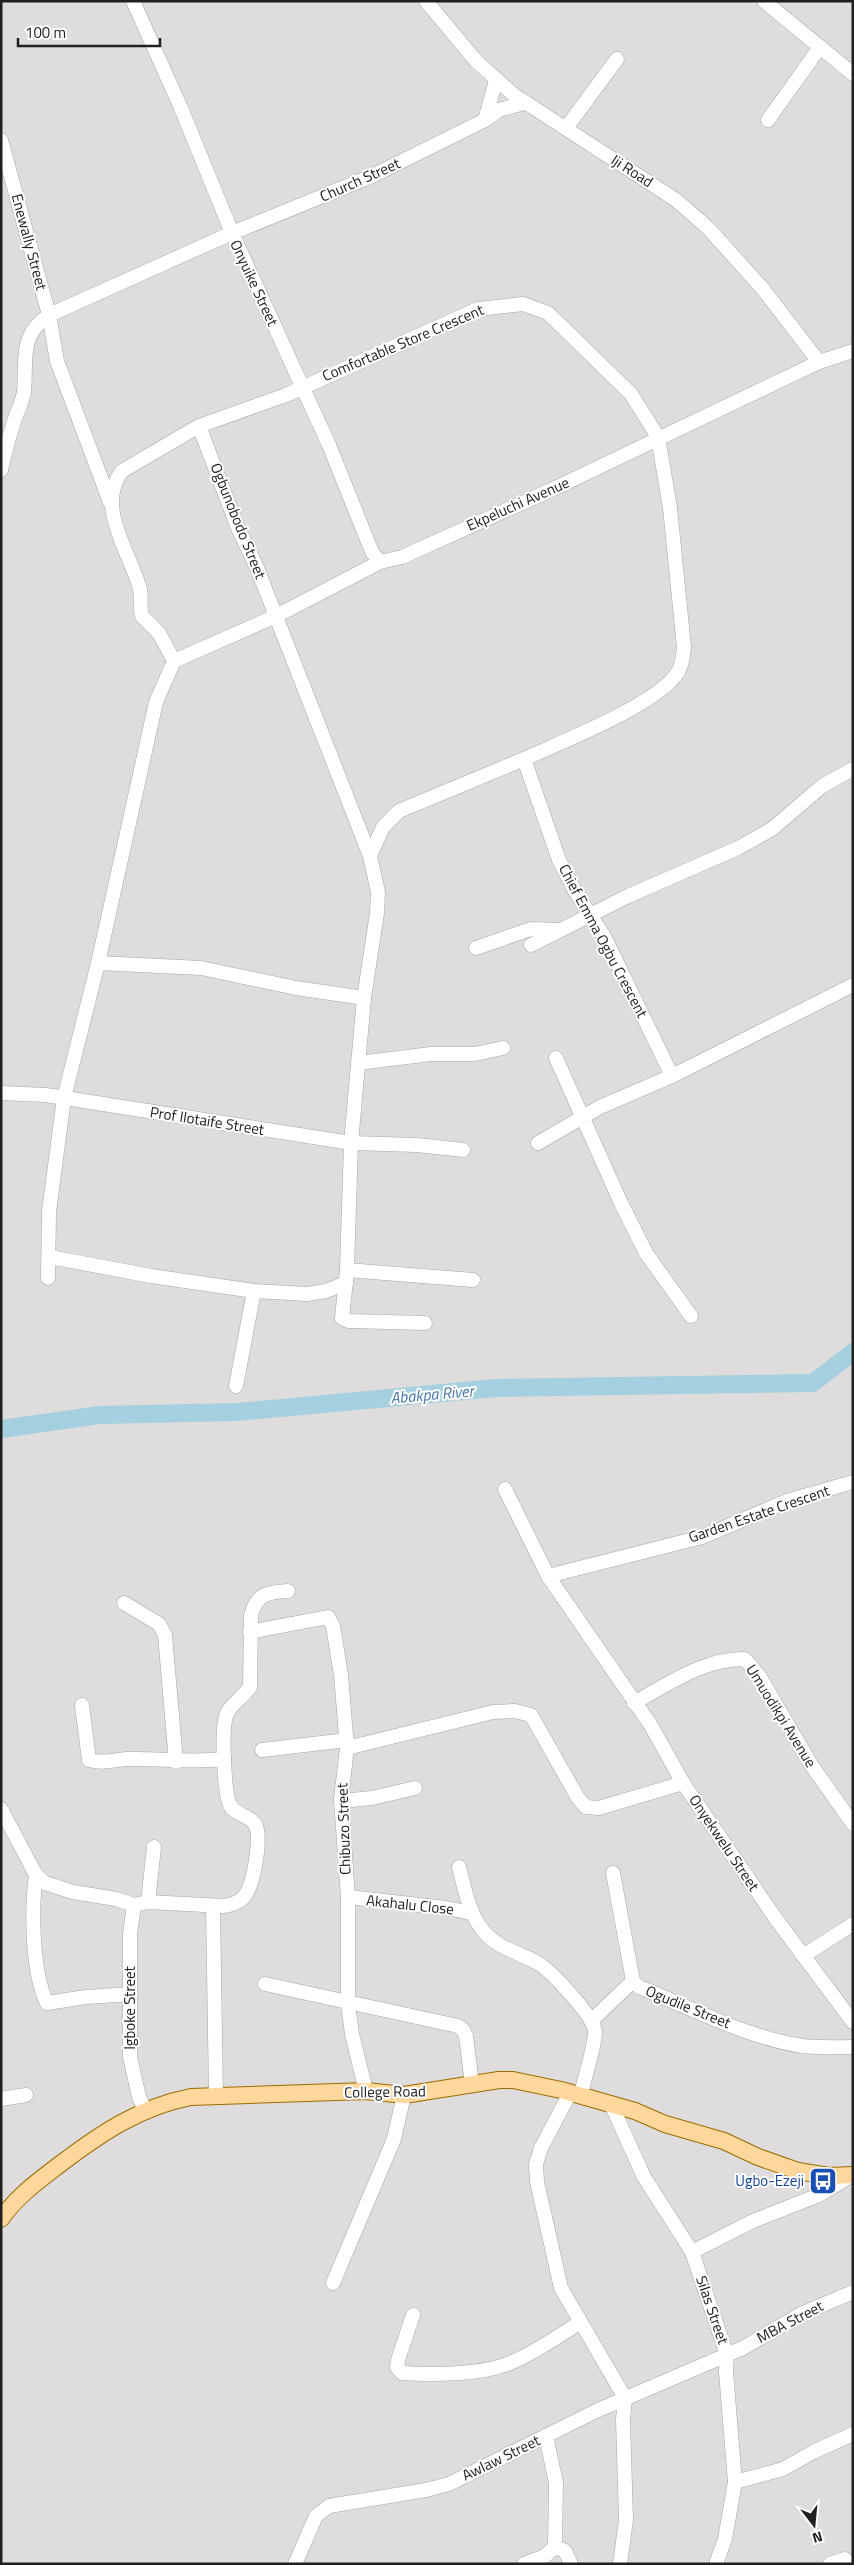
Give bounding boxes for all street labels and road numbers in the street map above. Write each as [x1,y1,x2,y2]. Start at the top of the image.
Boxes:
street label: Iji Road [607,148,658,193]
street label: Church Street [316,151,404,207]
street label: Enewally Street [6,191,54,293]
street label: Onyuike Street [224,236,285,330]
street label: Comfortable Store Crescent [318,298,488,387]
street label: Ogbunobodo Street [205,459,272,583]
street label: Ekpeluchi Avenue [463,471,573,537]
street label: Chief Emma Ogbu Crescent [553,860,654,1022]
street label: Prof Ilotaife Street [148,1100,267,1141]
street label: Garden Estate Crescent [685,1478,833,1548]
street label: Umuodikpi Avenue [740,1660,822,1772]
street label: Chibuzo Street [330,1782,357,1875]
street label: Onyekwelu Street [684,1790,766,1896]
street label: Akahalu Close [365,1888,455,1921]
street label: Igboke Street [118,1965,141,2050]
street label: Ogudile Street [642,1979,735,2034]
street label: College Road [344,2079,426,2104]
street label: Silas Street [690,2272,735,2348]
street label: MBA Street [752,2294,828,2349]
street label: Awlaw Street [458,2428,544,2486]

